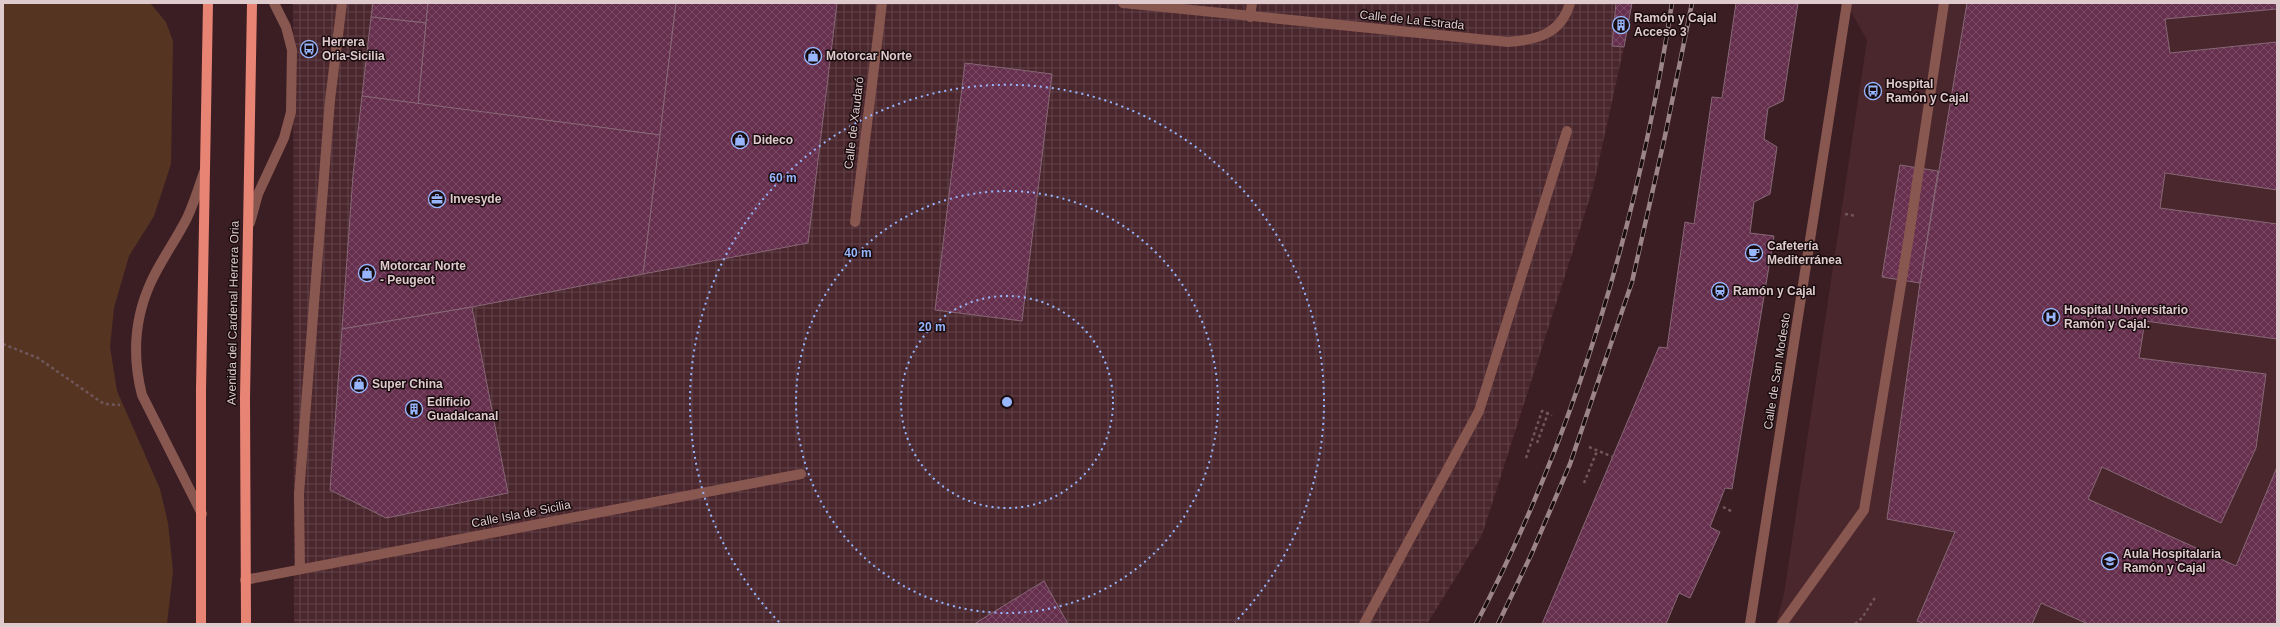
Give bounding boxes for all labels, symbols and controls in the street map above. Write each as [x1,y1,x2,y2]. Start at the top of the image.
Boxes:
street label: Calle de La Estrada [1359,8,1465,33]
place label: Ramón y Cajal Acceso 3 [1634,11,1717,39]
building icon: Ramón y Cajal Acceso 3 [1611,15,1631,35]
place label: Herrera Oria-Sicilia [322,35,385,63]
bus stop icon: Herrera Oria-Sicilia [299,39,319,59]
shop icon: Motorcar Norte [803,46,823,66]
place label: Motorcar Norte [826,49,912,63]
street label: Calle de Xaudaró [841,76,867,170]
place label: Hospital Ramón y Cajal [1886,77,1969,105]
bus stop icon: Hospital Ramón y Cajal [1863,81,1883,101]
shop icon: Dideco [730,130,750,150]
place label: Dideco [753,133,793,147]
text: 60 m [769,171,797,185]
office icon: Invesyde [427,189,447,209]
place label: Invesyde [450,192,502,206]
street label: Avenida del Cardenal Herrera Oria [224,220,242,405]
place label: Cafetería Mediterránea [1767,239,1842,267]
cafe icon: Cafetería Mediterránea [1744,243,1764,263]
text: 40 m [844,246,872,260]
place label: Motorcar Norte - Peugeot [380,259,466,287]
shop icon: Motorcar Norte - Peugeot [357,263,377,283]
station icon: Ramón y Cajal [1710,281,1730,301]
place label: Ramón y Cajal [1733,284,1816,298]
place label: Hospital Universitario Ramón y Cajal. [2064,303,2188,331]
hospital icon: Hospital Universitario Ramón y Cajal. [2041,307,2061,327]
street label: Calle de San Modesto [1761,311,1793,430]
text: 20 m [918,320,946,334]
shop icon: Super China [349,374,369,394]
place label: Super China [372,377,443,391]
place label: Edificio Guadalcanal [427,395,498,423]
centre of rings [1000,395,1014,409]
building icon: Edificio Guadalcanal [404,399,424,419]
street label: Calle Isla de Sicilia [470,497,572,530]
place label: Aula Hospitalaria Ramón y Cajal [2123,547,2221,575]
school or university icon: Aula Hospitalaria Ramón y Cajal [2100,551,2120,571]

